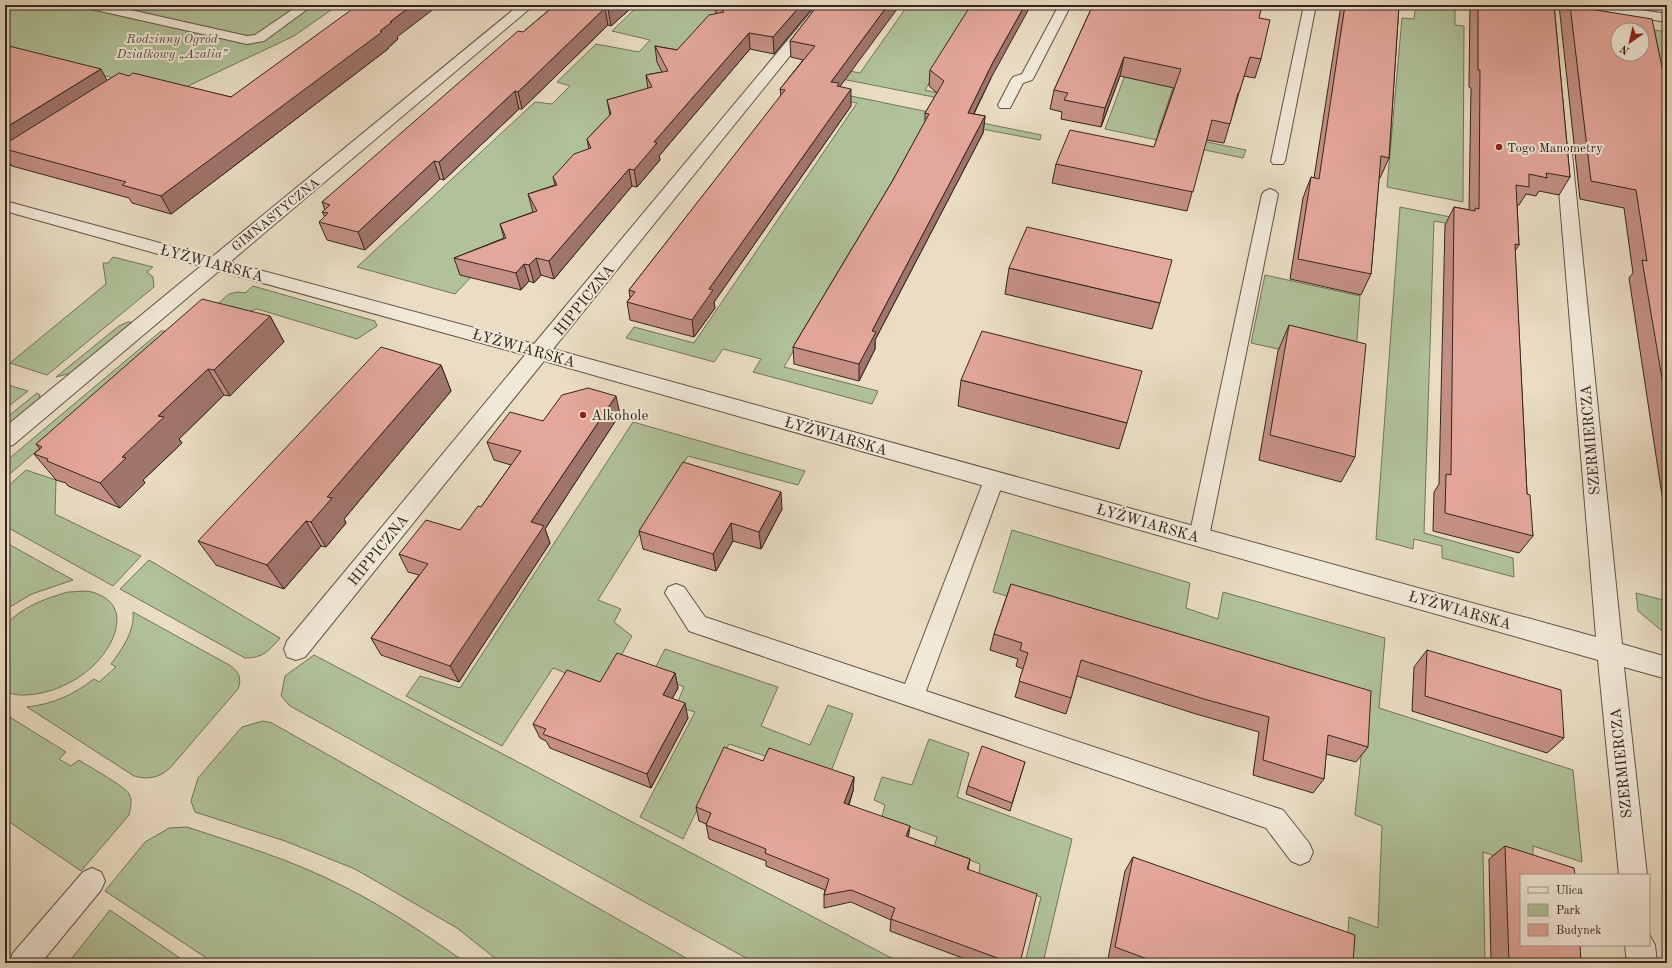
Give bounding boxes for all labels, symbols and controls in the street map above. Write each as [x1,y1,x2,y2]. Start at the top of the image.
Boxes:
north arrow [1610,22,1650,62]
park label: Rodzinny Ogród Działkowy „Azalia” [115,33,229,61]
text: N [1618,42,1632,56]
marker: Togo Manometry [1494,142,1504,152]
place label: Togo Manometry [1507,142,1603,155]
street label: GIMNASTYCZNA [230,176,322,254]
street label: ŁYŻWIARSKA [158,241,266,286]
street label: HIPPICZNA [552,262,619,339]
street label: ŁYŻWIARSKA [470,325,578,371]
street label: SZERMIERCZA [1579,383,1604,496]
place label: Alkohole [591,409,648,424]
marker: Alkohole [578,410,588,420]
street label: ŁYŻWIARSKA [782,413,890,459]
street label: ŁYŻWIARSKA [1094,500,1202,546]
street label: HIPPICZNA [346,512,413,589]
street label: ŁYŻWIARSKA [1406,587,1514,633]
street label: SZERMIERCZA [1609,706,1636,819]
legend [1520,874,1650,946]
text: Ulica [1556,885,1583,897]
text: Park [1556,905,1581,917]
text: Budynek [1556,925,1602,937]

